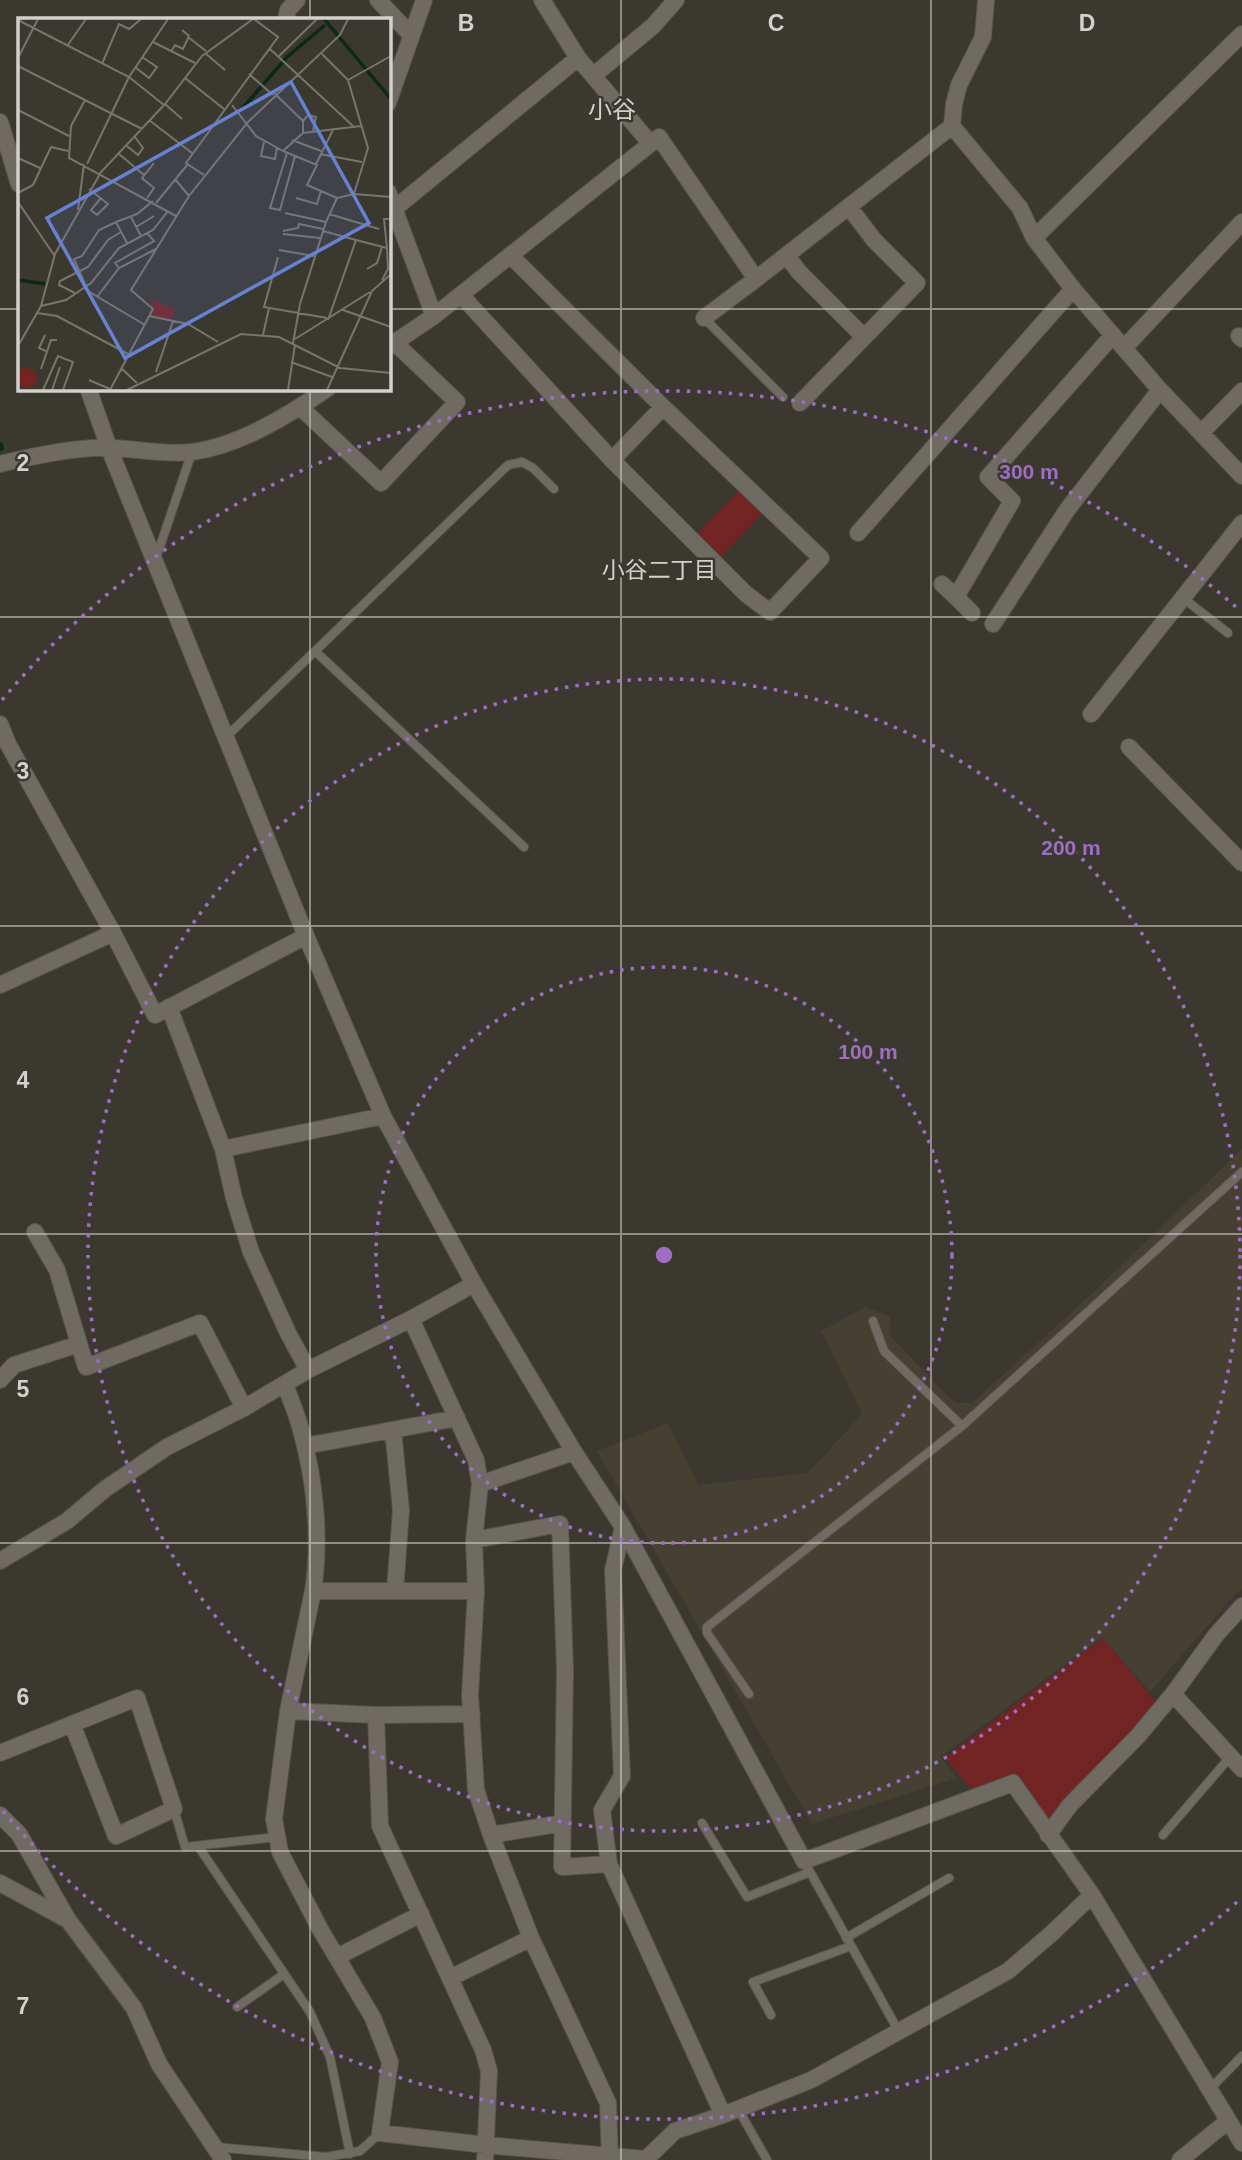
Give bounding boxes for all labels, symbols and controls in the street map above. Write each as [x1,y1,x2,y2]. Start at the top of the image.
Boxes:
text: B [458,10,474,36]
text: C [768,10,784,36]
text: D [1079,10,1095,36]
inset map [18,18,390,390]
district label: 小谷 [588,96,636,123]
text: 2 [17,450,29,476]
text: 300 m [999,460,1059,483]
district label: 小谷二丁目 [602,557,717,583]
text: 3 [17,758,29,784]
text: 200 m [1041,836,1101,859]
text: 100 m [838,1040,898,1063]
text: 4 [17,1067,30,1093]
centre of rings [652,1243,676,1267]
text: 5 [17,1376,30,1402]
text: 6 [17,1684,29,1710]
text: 7 [17,1993,29,2019]

